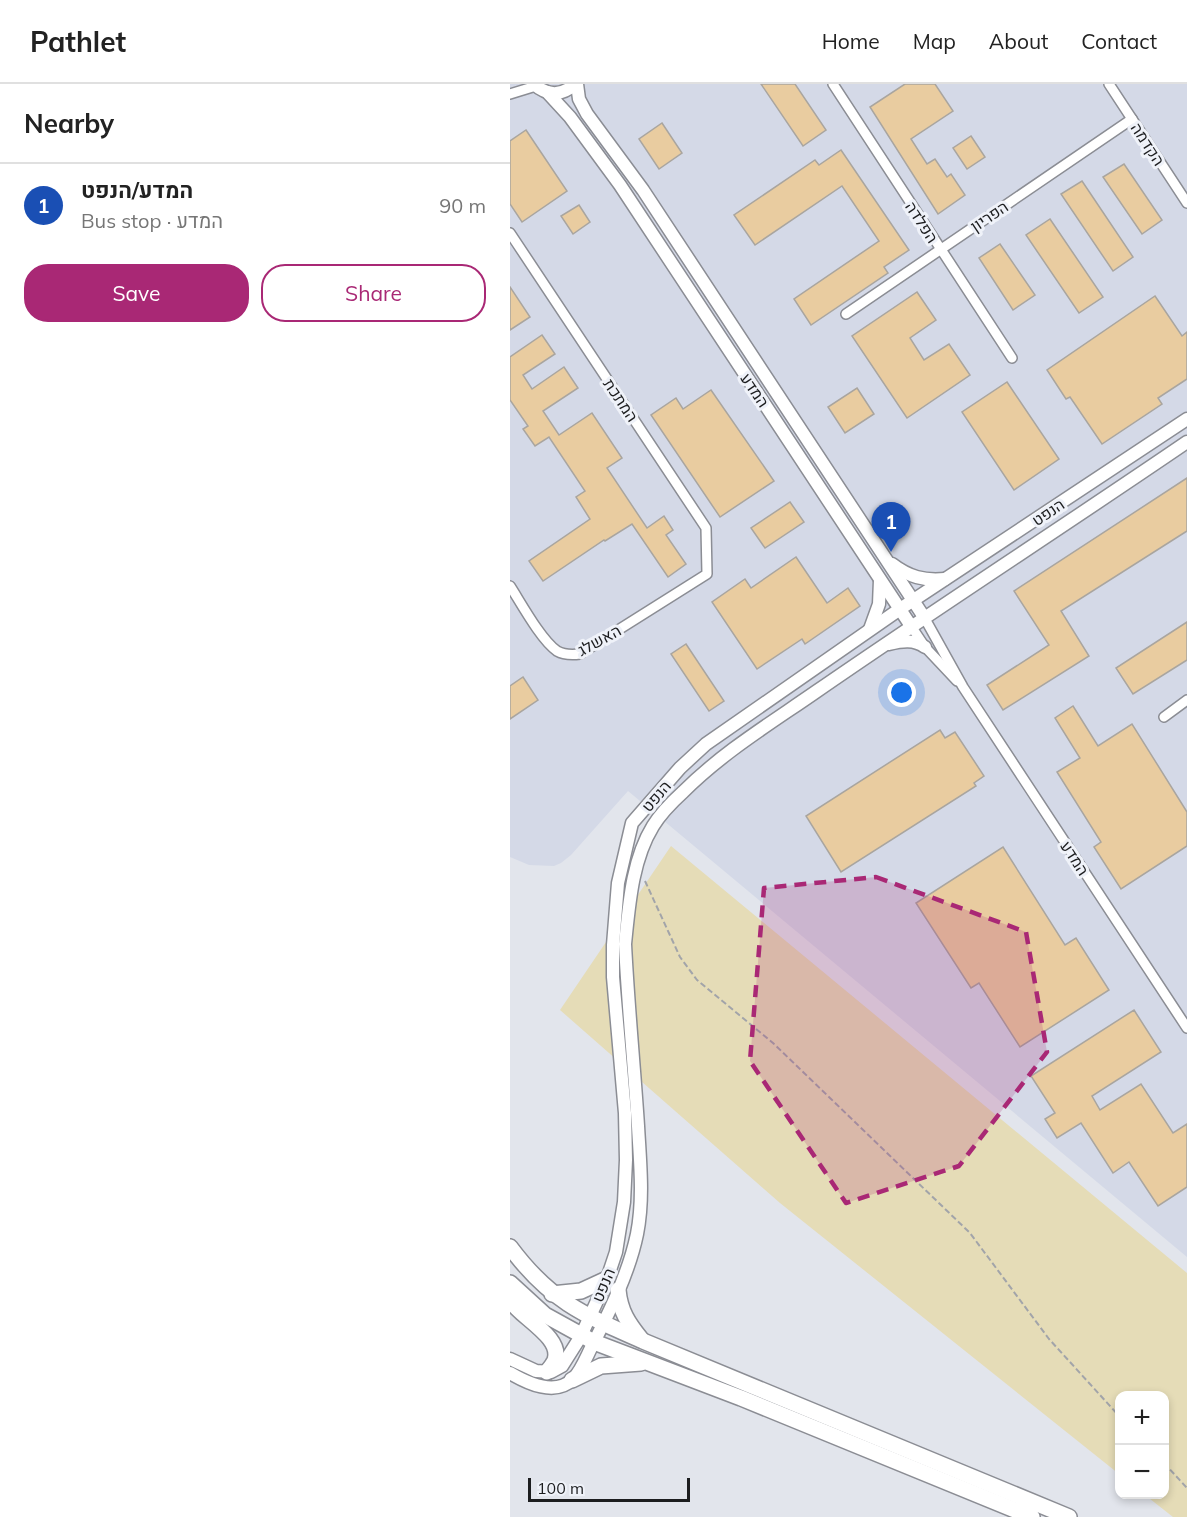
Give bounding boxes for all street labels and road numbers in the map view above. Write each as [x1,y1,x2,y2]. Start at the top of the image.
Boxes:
street label: הקדמה [1127,119,1169,169]
street label: הפריון [966,196,1012,236]
street label: הפלדה [901,198,943,246]
street label: המדע [736,369,774,411]
street label: המתכת [599,374,643,426]
street label: הנפט [1028,494,1068,530]
street label: האשלג [574,620,624,660]
street label: הנפט [637,776,675,816]
street label: המדע [1056,837,1094,879]
street label: הנפט [587,1265,619,1305]

